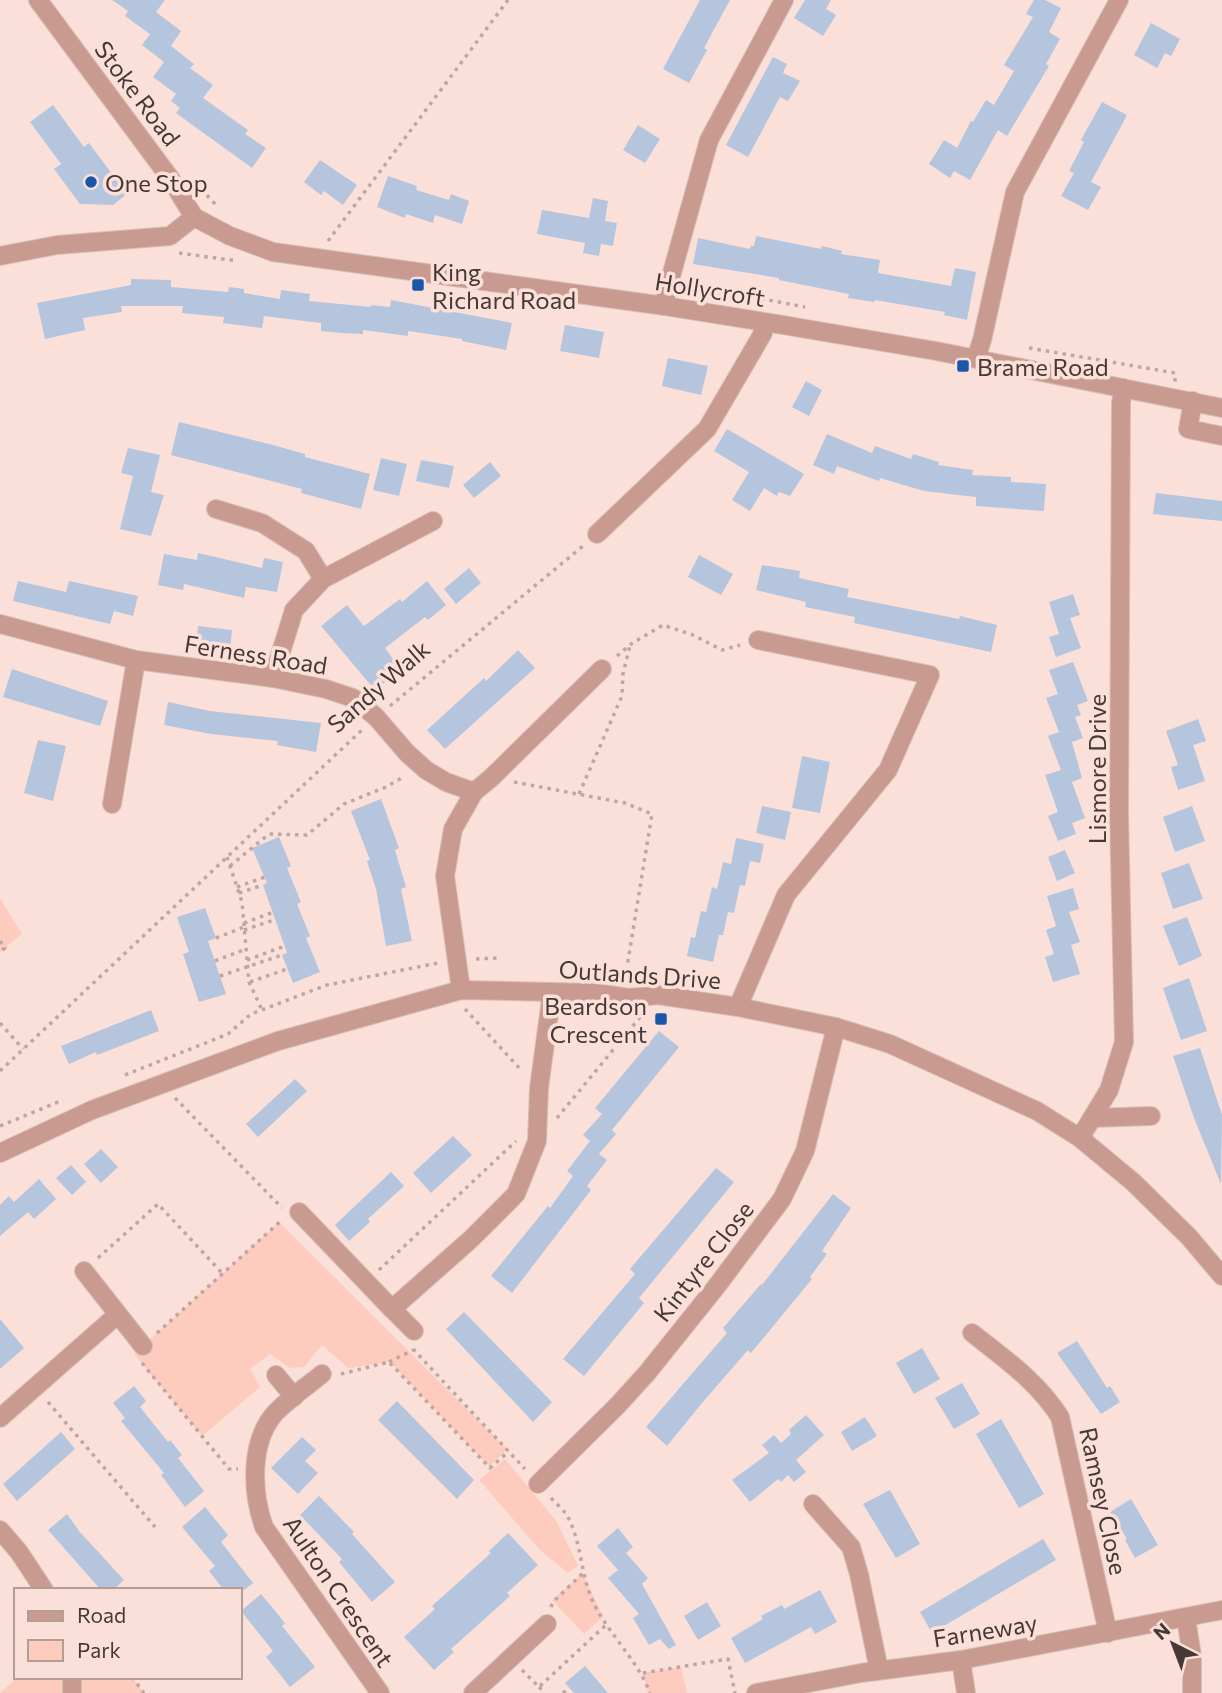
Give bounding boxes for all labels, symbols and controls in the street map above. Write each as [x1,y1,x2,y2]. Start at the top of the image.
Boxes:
street label: Stoke Road [89,35,187,151]
place label: One Stop [105,168,208,197]
marker: One Stop [83,174,99,190]
place label: King Richard Road [432,257,576,314]
street label: Hollycroft [653,266,767,312]
marker: King Richard Road [410,277,426,293]
place label: Brame Road [977,352,1109,381]
marker: Brame Road [955,358,971,374]
street label: Ferness Road [182,628,330,680]
street label: Sandy Walk [321,634,435,738]
street label: Lismore Drive [1082,694,1111,844]
street label: Outlands Drive [558,954,722,994]
place label: Beardson Crescent [544,991,647,1048]
marker: Beardson Crescent [653,1011,669,1027]
street label: Kintyre Close [647,1195,759,1327]
street label: Ramsey Close [1074,1425,1134,1577]
street label: Aulton Crescent [278,1510,400,1672]
legend [14,1588,242,1679]
text: Road [77,1602,126,1627]
street label: Farneway [931,1607,1039,1653]
north arrow [1138,1609,1208,1679]
text: N [1148,1618,1174,1644]
text: Park [77,1637,121,1662]

